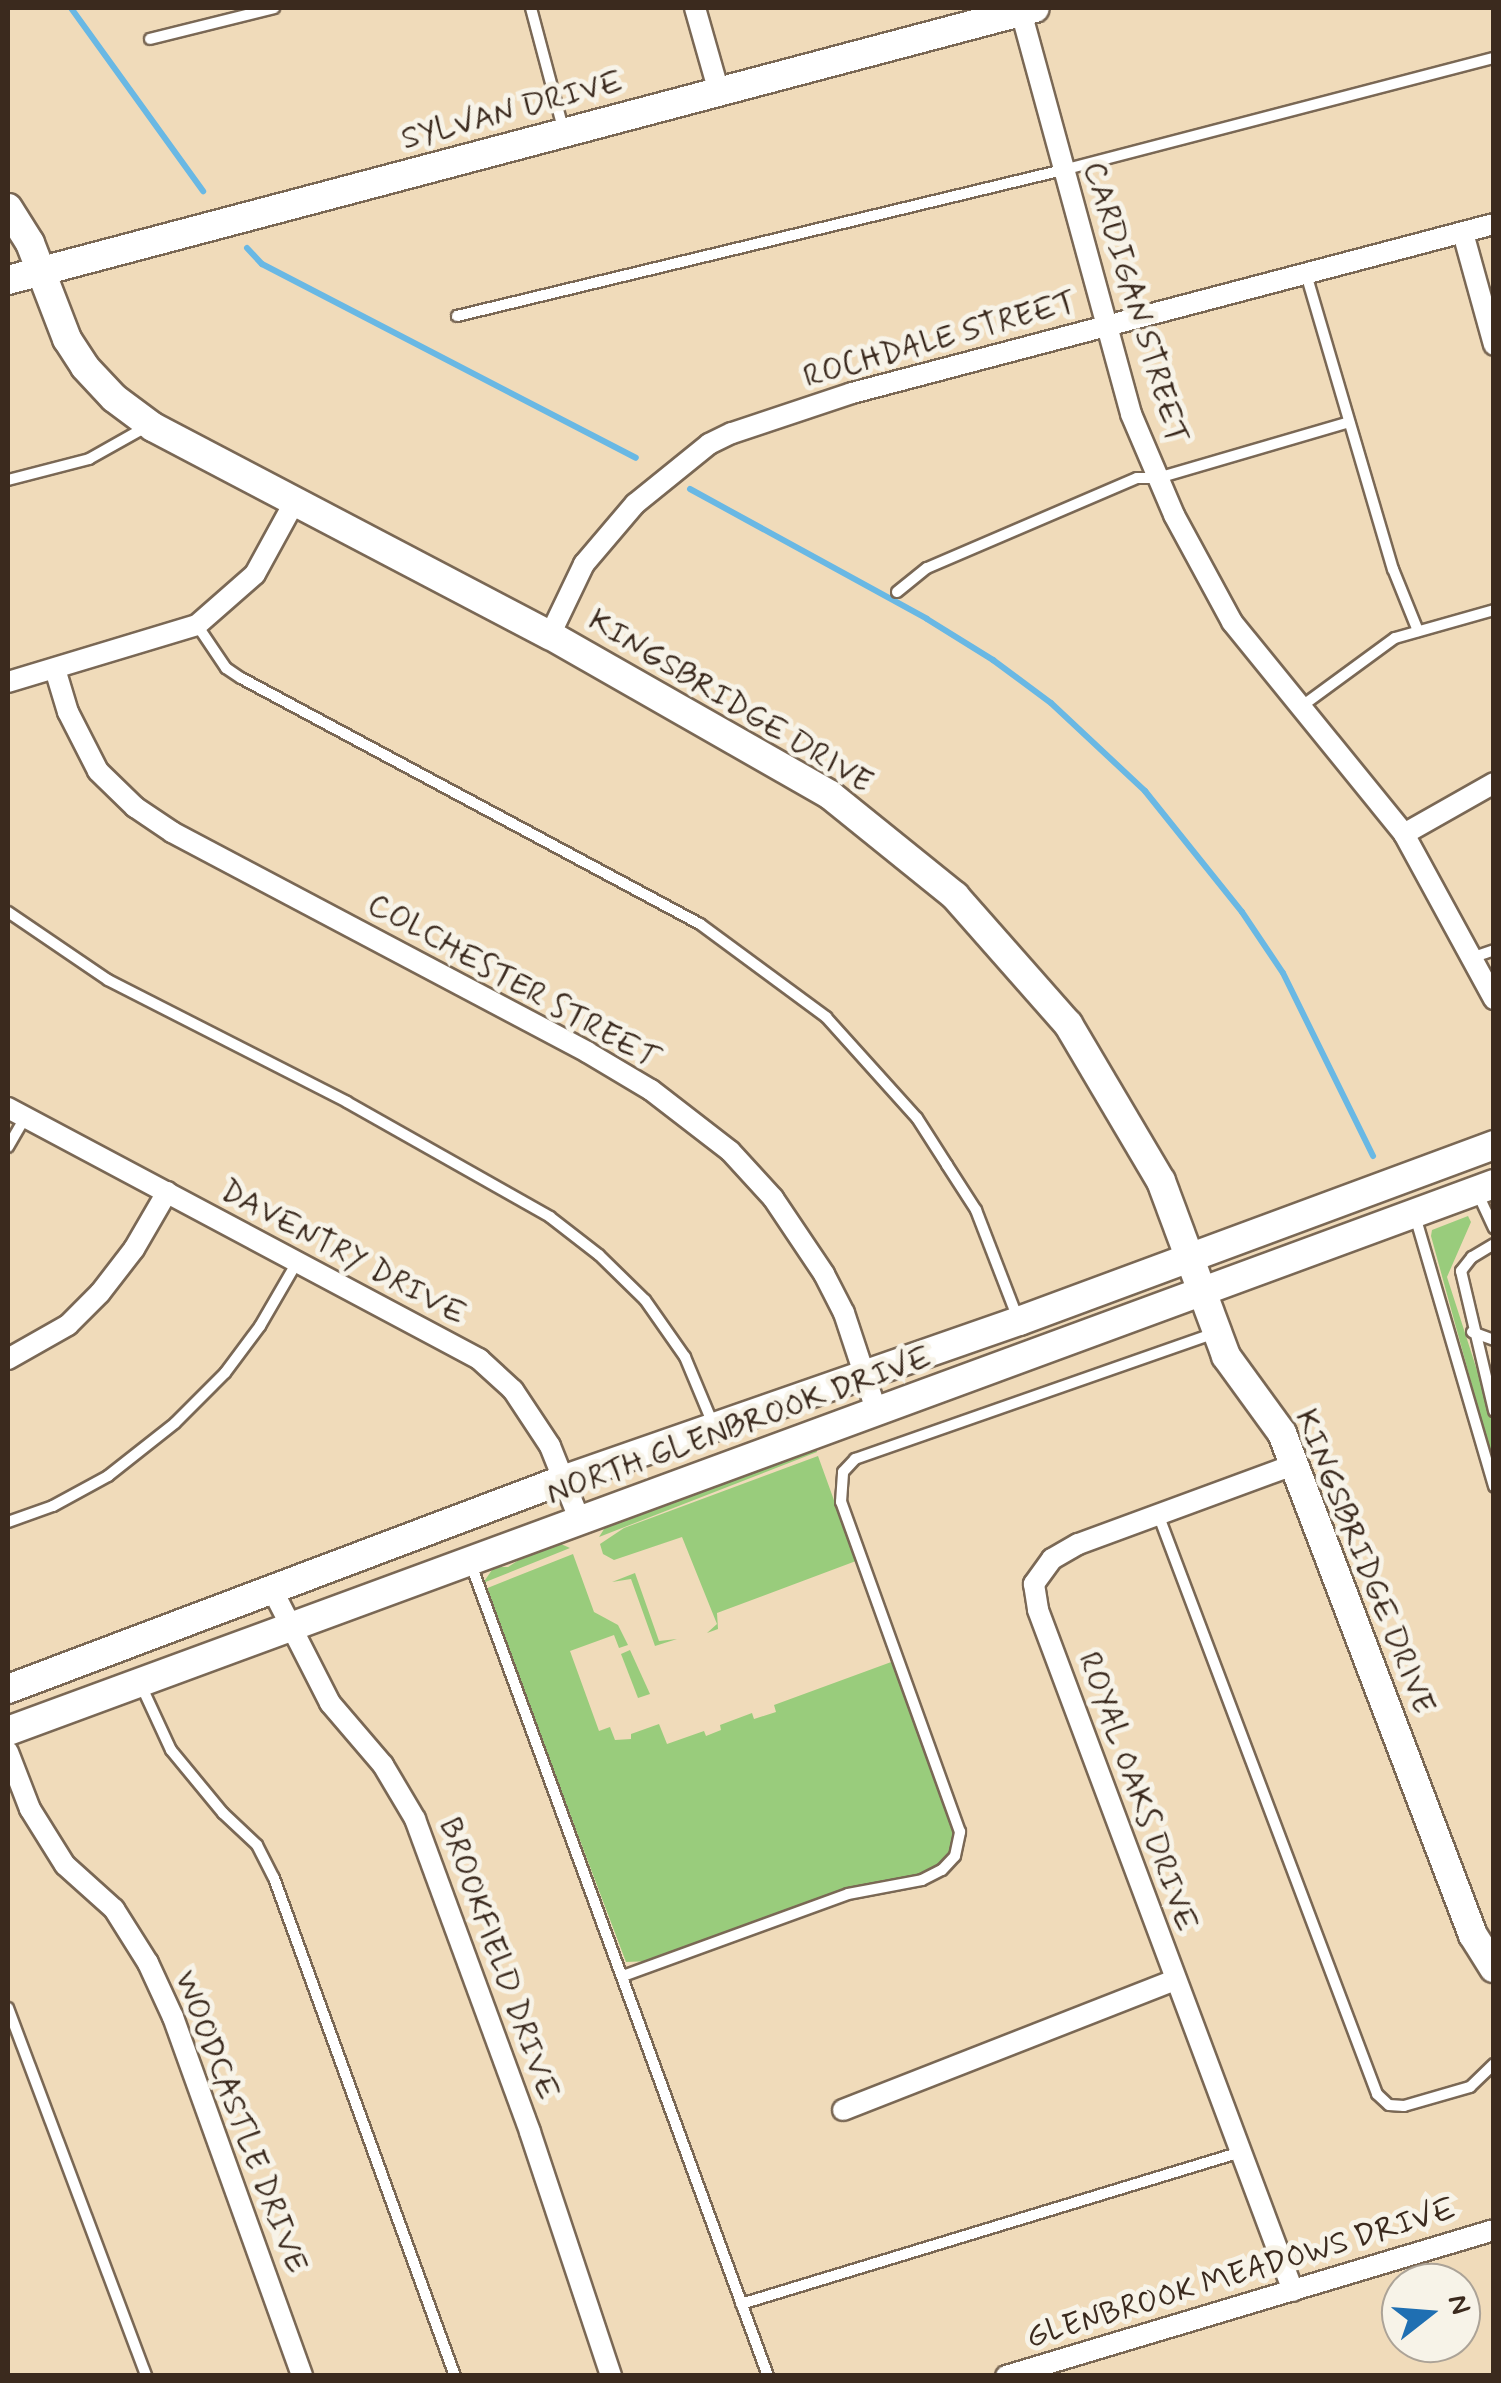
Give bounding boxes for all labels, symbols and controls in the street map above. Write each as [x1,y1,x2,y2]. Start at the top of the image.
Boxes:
street label: SYLVAN DRIVE [396,63,628,159]
street label: CARDIGAN STREET [1073,156,1197,450]
street label: ROCHDALE STREET [798,282,1082,398]
street label: KINGSBRIDGE DRIVE [575,598,885,806]
street label: COLCHESTER STREET [360,885,666,1079]
street label: DAVENTRY DRIVE [214,1172,472,1334]
street label: NORTH GLENBROOK DRIVE [546,1340,932,1512]
street label: KINGSBRIDGE DRIVE [1283,1398,1445,1726]
street label: ROYAL OAKS DRIVE [1068,1646,1206,1938]
street label: BROOKFIELD DRIVE [429,1813,567,2105]
street label: WOODCASTLE DRIVE [164,1964,316,2280]
street label: GLENBROOK MEADOWS DRIVE [1021,2190,1461,2358]
north arrow [1381,2263,1481,2363]

